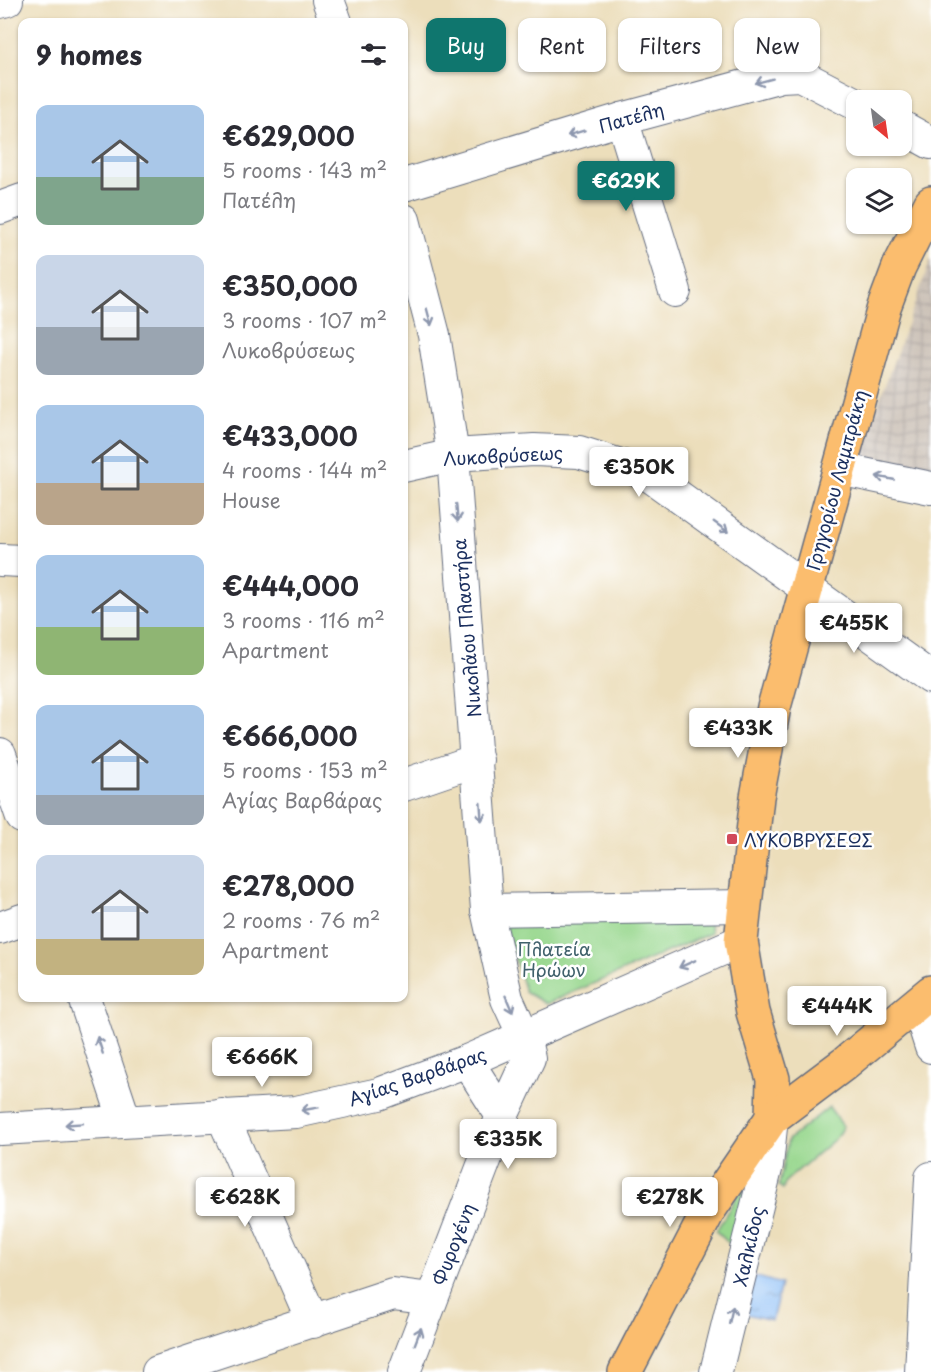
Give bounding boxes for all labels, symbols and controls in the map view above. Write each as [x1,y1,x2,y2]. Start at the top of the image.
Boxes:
chip: Buy [426,18,506,72]
chip: Rent [518,18,606,72]
chip: Filters [618,18,722,72]
chip: New [734,18,820,72]
text: 9 homes [36,35,142,74]
icon: filters [357,38,390,71]
one-way arrow [755,75,774,87]
north arrow [846,90,912,156]
map controls [846,90,912,234]
street label: Πατέλη [595,95,667,139]
text: €629,000 [222,116,355,155]
one-way arrow [567,128,586,139]
icon: home [84,129,156,201]
text: 5 rooms · 143 m² [222,155,387,185]
pin: €629K [584,161,668,212]
text: €629K [592,165,660,195]
button: layers [846,168,912,234]
text: Πατέλη [222,185,296,215]
text: €350,000 [222,266,358,305]
icon: home [84,279,156,351]
text: 3 rooms · 107 m² [222,305,387,335]
one-way arrow [424,307,436,326]
text: Λυκοβρύσεως [222,335,355,365]
street label: Γρηγορίου Λαμπράκη [799,387,873,573]
text: €433,000 [222,416,358,455]
icon: home [84,429,156,501]
street label: Λυκοβρύσεως [442,438,564,472]
pin: €350K [597,447,681,498]
text: €350K [603,451,675,481]
text: 4 rooms · 144 m² [222,455,387,485]
one-way arrow [876,472,895,483]
text: House [222,485,281,515]
one-way arrow [452,502,463,522]
one-way arrow [712,521,728,534]
street label: Νικολάου Πλαστήρα [445,537,487,718]
text: €444,000 [222,566,359,605]
icon: home [84,579,156,651]
pin: €455K [812,603,896,654]
text: 3 rooms · 116 m² [222,605,385,635]
text: €455K [819,607,889,637]
text: Apartment [222,635,329,665]
pin: €433K [696,708,780,759]
text: €433K [703,712,773,742]
text: €666,000 [222,716,358,755]
icon: home [84,729,156,801]
text: 5 rooms · 153 m² [222,755,388,785]
text: Αγίας Βαρβάρας [222,785,382,815]
one-way arrow [475,801,486,821]
place label: ΛΥΚΟΒΡΥΣΕΩΣ [744,826,873,853]
marker: ΛΥΚΟΒΡΥΣΕΩΣ [725,832,739,846]
text: €278,000 [222,866,355,905]
icon: home [84,879,156,951]
text: 2 rooms · 76 m² [222,905,380,935]
text: Apartment [222,935,329,965]
park label: Πλατεία Ηρώων [517,935,591,983]
one-way arrow [678,959,697,970]
pin: €444K [795,986,879,1037]
text: €444K [801,990,873,1020]
one-way arrow [505,995,516,1013]
one-way arrow [93,1036,104,1055]
pin: €666K [220,1037,304,1088]
street label: Αγίας Βαρβάρας [344,1040,490,1112]
text: €666K [226,1041,298,1071]
one-way arrow [301,1104,321,1115]
one-way arrow [64,1118,84,1129]
pin: €335K [466,1119,550,1170]
text: €335K [474,1123,542,1153]
pin: €628K [203,1177,287,1228]
pin: €278K [628,1177,712,1228]
text: €628K [210,1181,280,1211]
text: €278K [636,1181,704,1211]
street label: Φυρογένη [425,1199,481,1289]
street label: Χαλκίδος [726,1203,770,1289]
one-way arrow [726,1306,738,1325]
one-way arrow [413,1327,424,1346]

